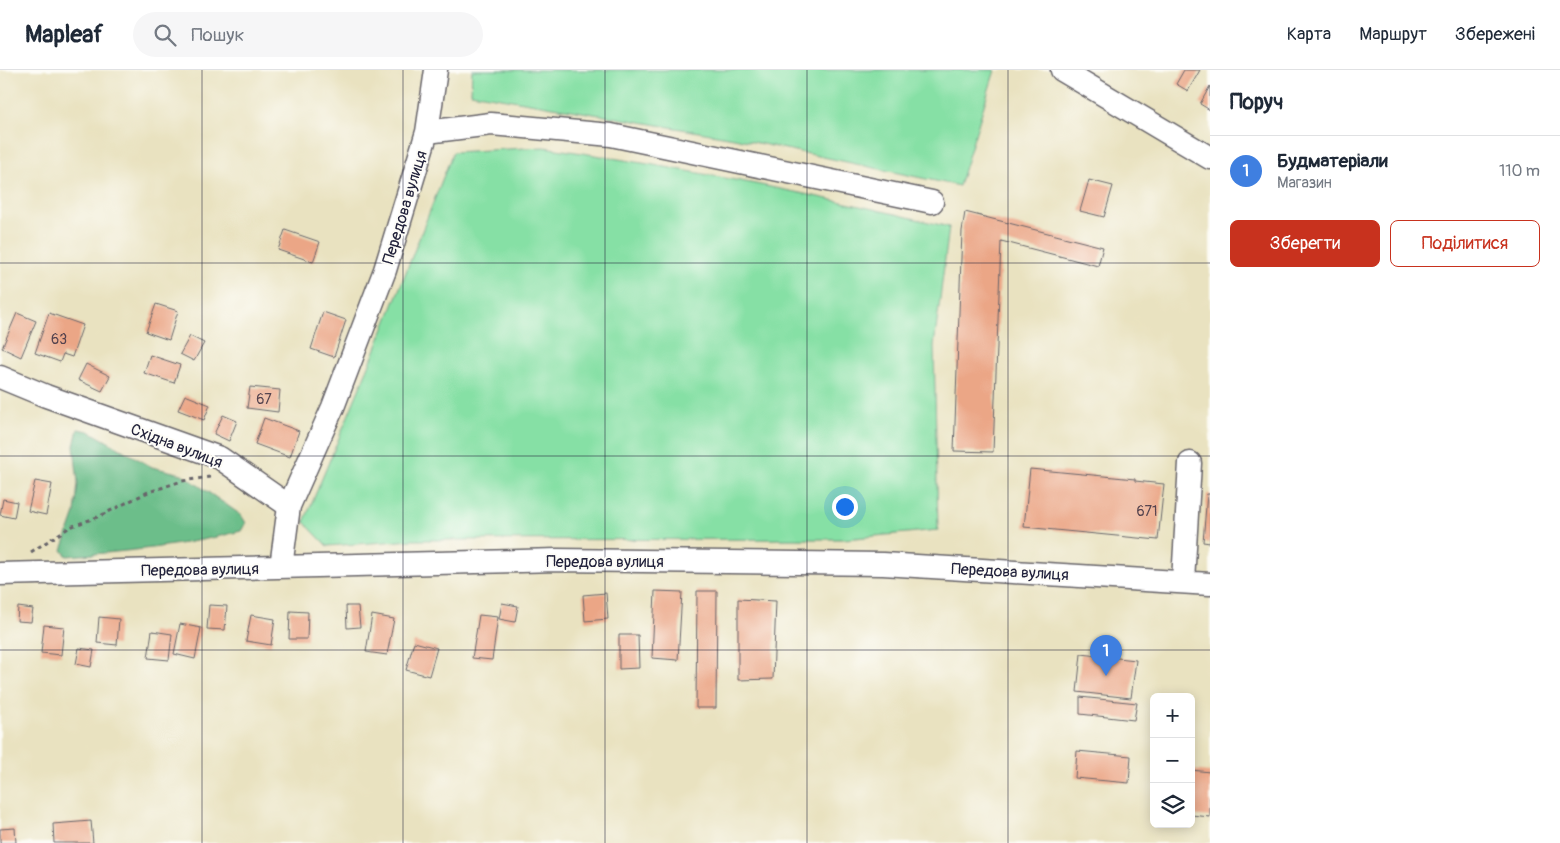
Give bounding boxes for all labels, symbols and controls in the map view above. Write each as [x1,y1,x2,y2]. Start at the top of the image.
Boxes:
search box [133,12,483,57]
text: Mapleaf [25,20,103,49]
icon: search [151,21,179,49]
text: Пошук [191,23,244,47]
text: Карта [1287,23,1331,46]
text: Маршрут [1359,23,1427,46]
text: Збережені [1455,23,1535,46]
text: Поруч [1230,89,1283,116]
street label: Передова вулиця [378,148,432,266]
text: Будматеріали [1277,149,1388,173]
text: 1 [1243,161,1249,181]
text: 110 m [1499,161,1540,181]
text: Магазин [1277,173,1332,193]
button: Зберегти [1230,220,1380,267]
button: Поділитися [1390,220,1540,267]
house number: 63 [51,331,67,348]
house number: 67 [256,391,272,408]
street label: Східна вулиця [128,419,226,473]
your location [832,494,858,520]
house number: 671 [1137,503,1157,520]
street label: Передова вулиця [546,552,664,572]
street label: Передова вулиця [141,559,259,581]
street label: Передова вулиця [951,559,1069,585]
pin: 1 [1090,635,1122,676]
map controls [1150,693,1195,828]
button: + [1150,693,1195,738]
button: − [1150,738,1195,783]
button: layers [1150,783,1195,828]

